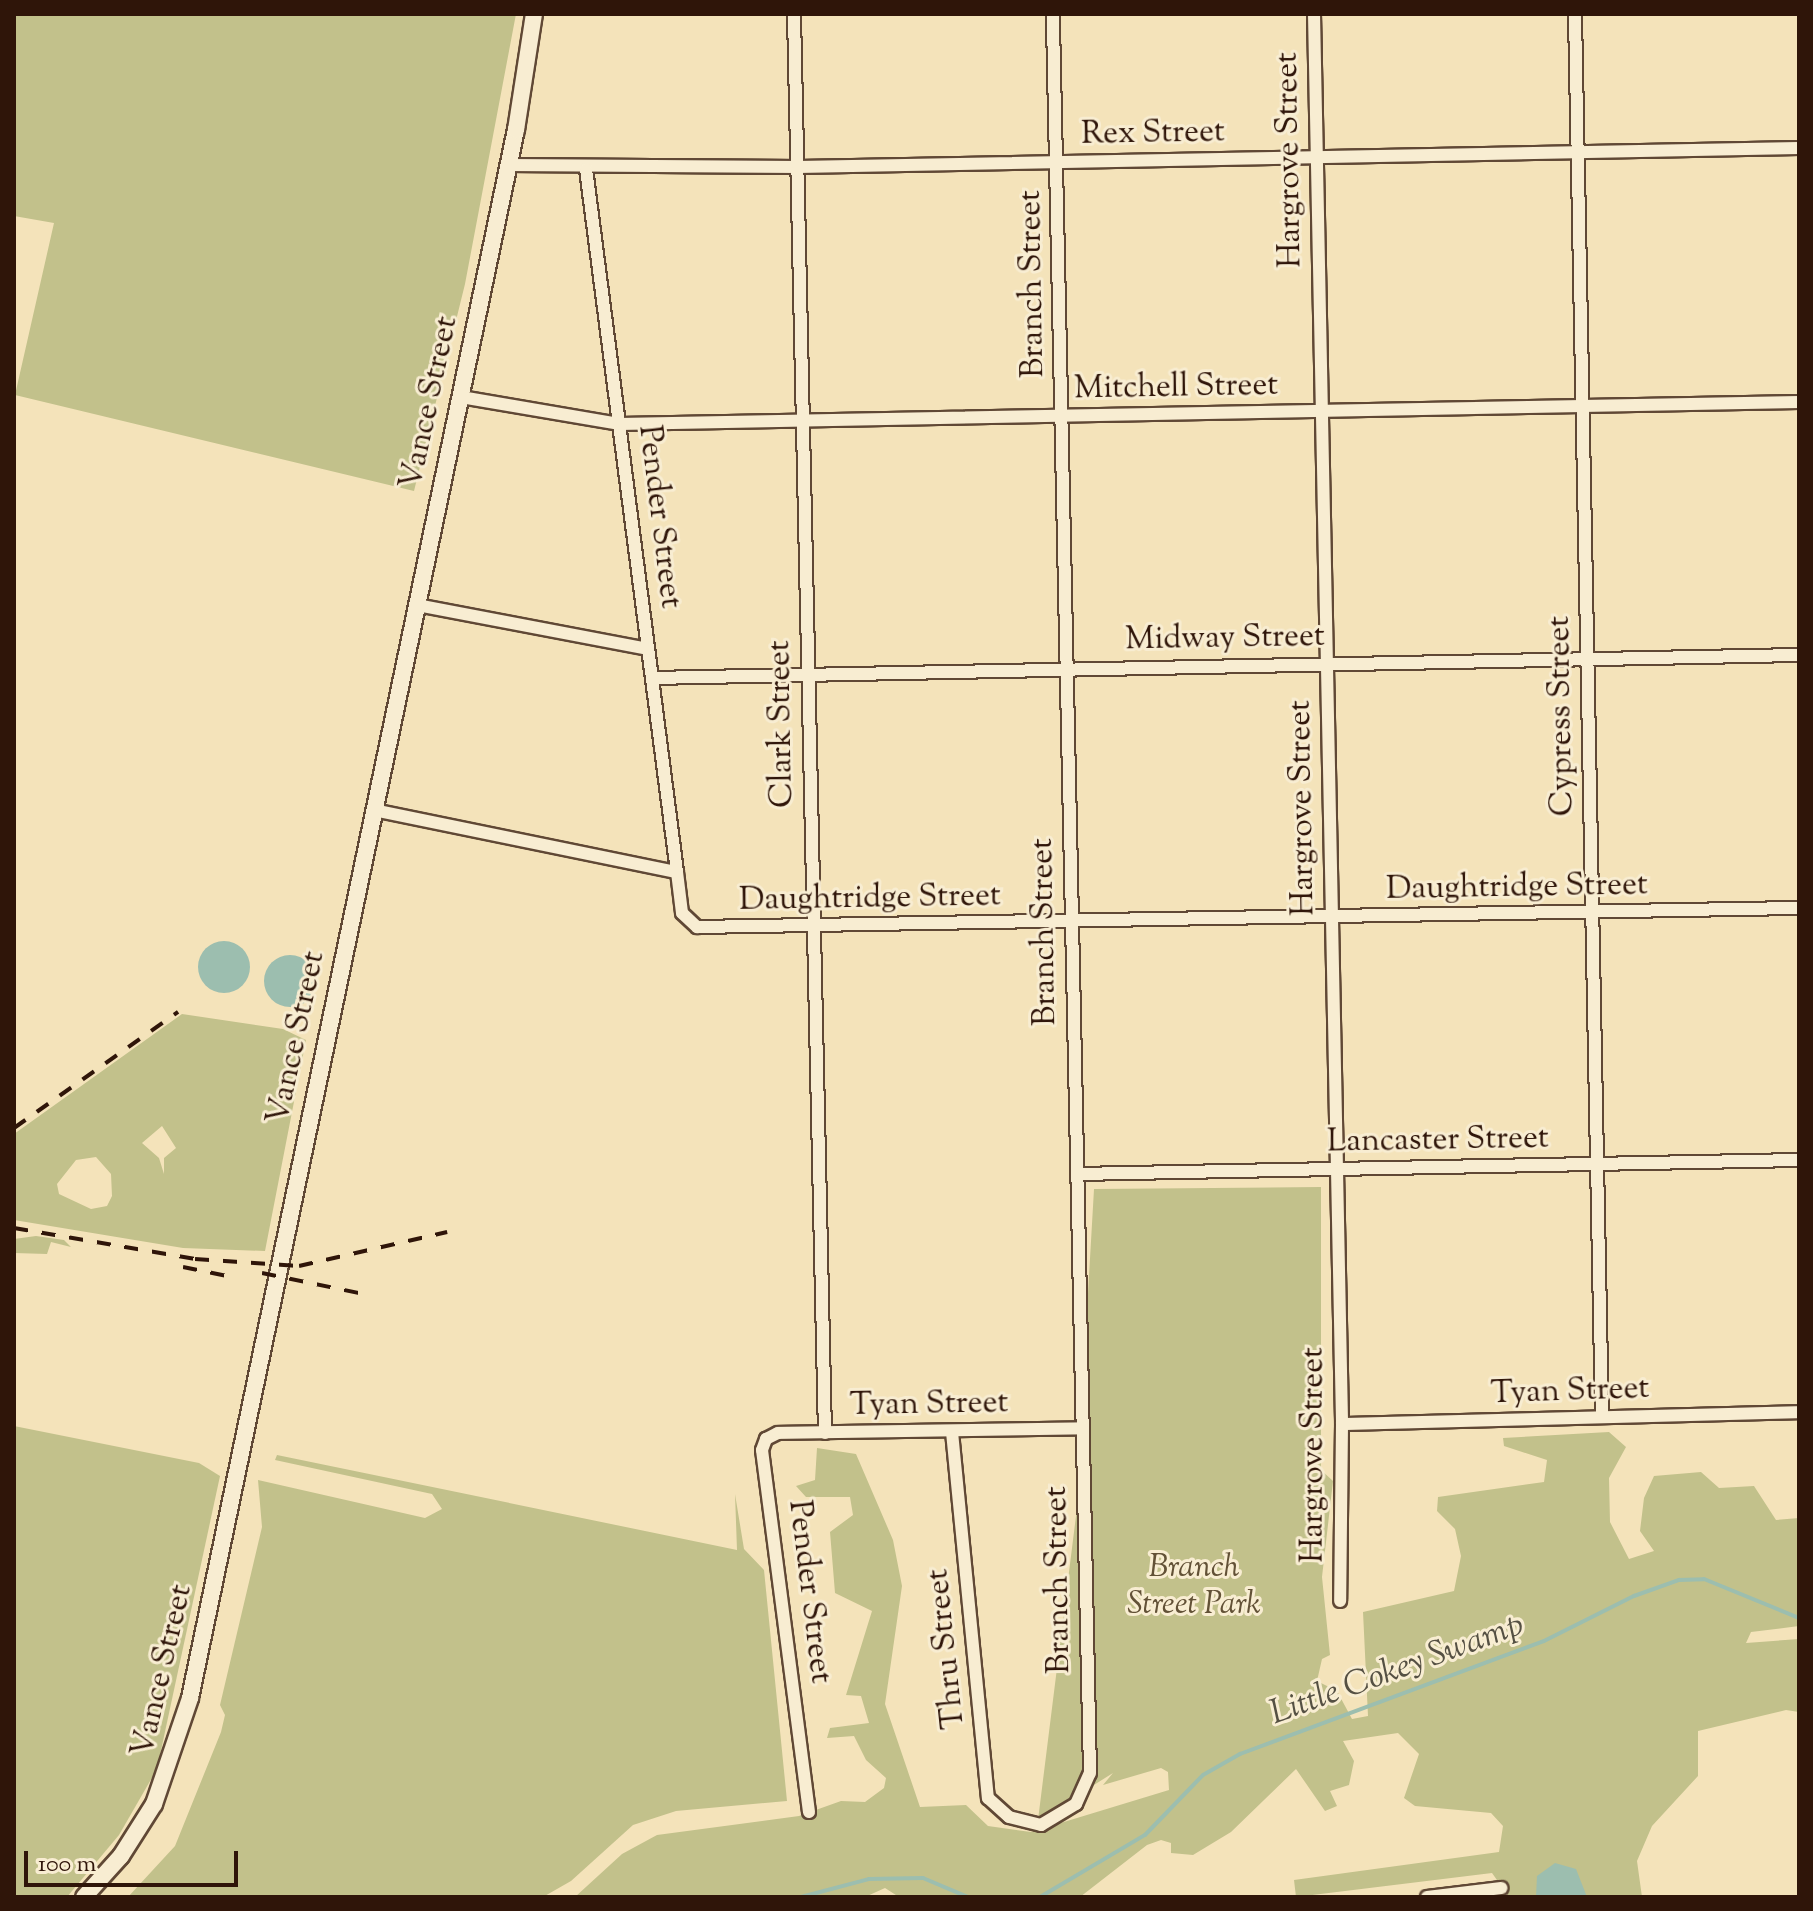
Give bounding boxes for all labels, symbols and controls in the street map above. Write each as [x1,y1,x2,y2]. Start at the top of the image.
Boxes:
street label: Hargrove Street [1269,52,1311,268]
street label: Rex Street [1081,114,1225,154]
street label: Branch Street [1012,190,1054,378]
street label: Vance Street [393,313,467,493]
street label: Mitchell Street [1074,367,1278,409]
street label: Pender Street [629,423,689,611]
street label: Cypress Street [1541,615,1583,817]
street label: Midway Street [1125,618,1325,660]
street label: Clark Street [761,640,803,808]
street label: Hargrove Street [1282,700,1324,916]
street label: Branch Street [1024,838,1066,1026]
street label: Daughtridge Street [1386,867,1648,909]
street label: Daughtridge Street [739,878,1001,920]
street label: Vance Street [260,948,334,1128]
street label: Lancaster Street [1327,1120,1549,1162]
street label: Hargrove Street [1295,1347,1333,1563]
street label: Tyan Street [1490,1370,1650,1414]
street label: Tyan Street [849,1384,1009,1426]
street label: Branch Street [1038,1486,1080,1674]
street label: Pender Street [779,1498,839,1686]
park label: Branch Street Park [1127,1550,1261,1625]
street label: Thru Street [919,1567,975,1731]
street label: Vance Street [124,1581,202,1761]
water label: Little Cokey Swamp [1264,1605,1530,1735]
scale bar [28,1835,242,1885]
text: 100 m [38,1848,96,1882]

